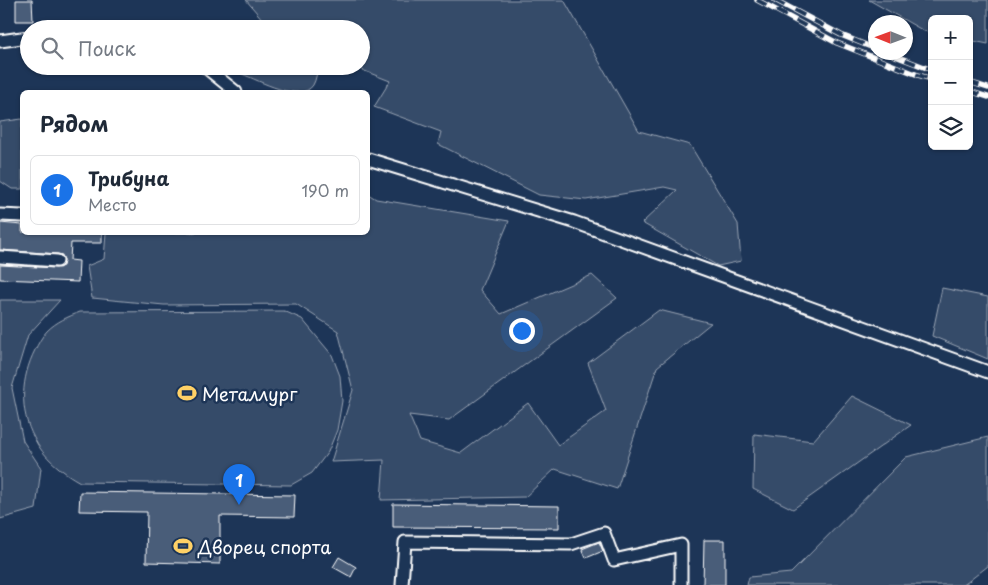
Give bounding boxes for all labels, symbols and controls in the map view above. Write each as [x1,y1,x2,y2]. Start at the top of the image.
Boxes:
north arrow [868,15,913,60]
map controls [928,15,973,150]
button: + [928,15,973,60]
search box [20,20,370,75]
icon: search [38,34,66,62]
text: Поиск [78,34,136,62]
button: − [928,60,973,105]
button: layers [928,105,973,150]
text: Рядом [40,107,108,139]
text: Трибуна [88,164,169,192]
text: 1 [53,178,61,202]
text: 190 m [301,178,349,202]
text: Место [88,192,137,216]
your location [509,318,535,344]
place label: Металлург [202,380,298,407]
sports icon: Металлург [176,382,198,404]
pin: 1 [223,464,255,505]
place label: Дворец спорта [197,533,331,560]
sports icon: Дворец спорта [172,535,194,557]

